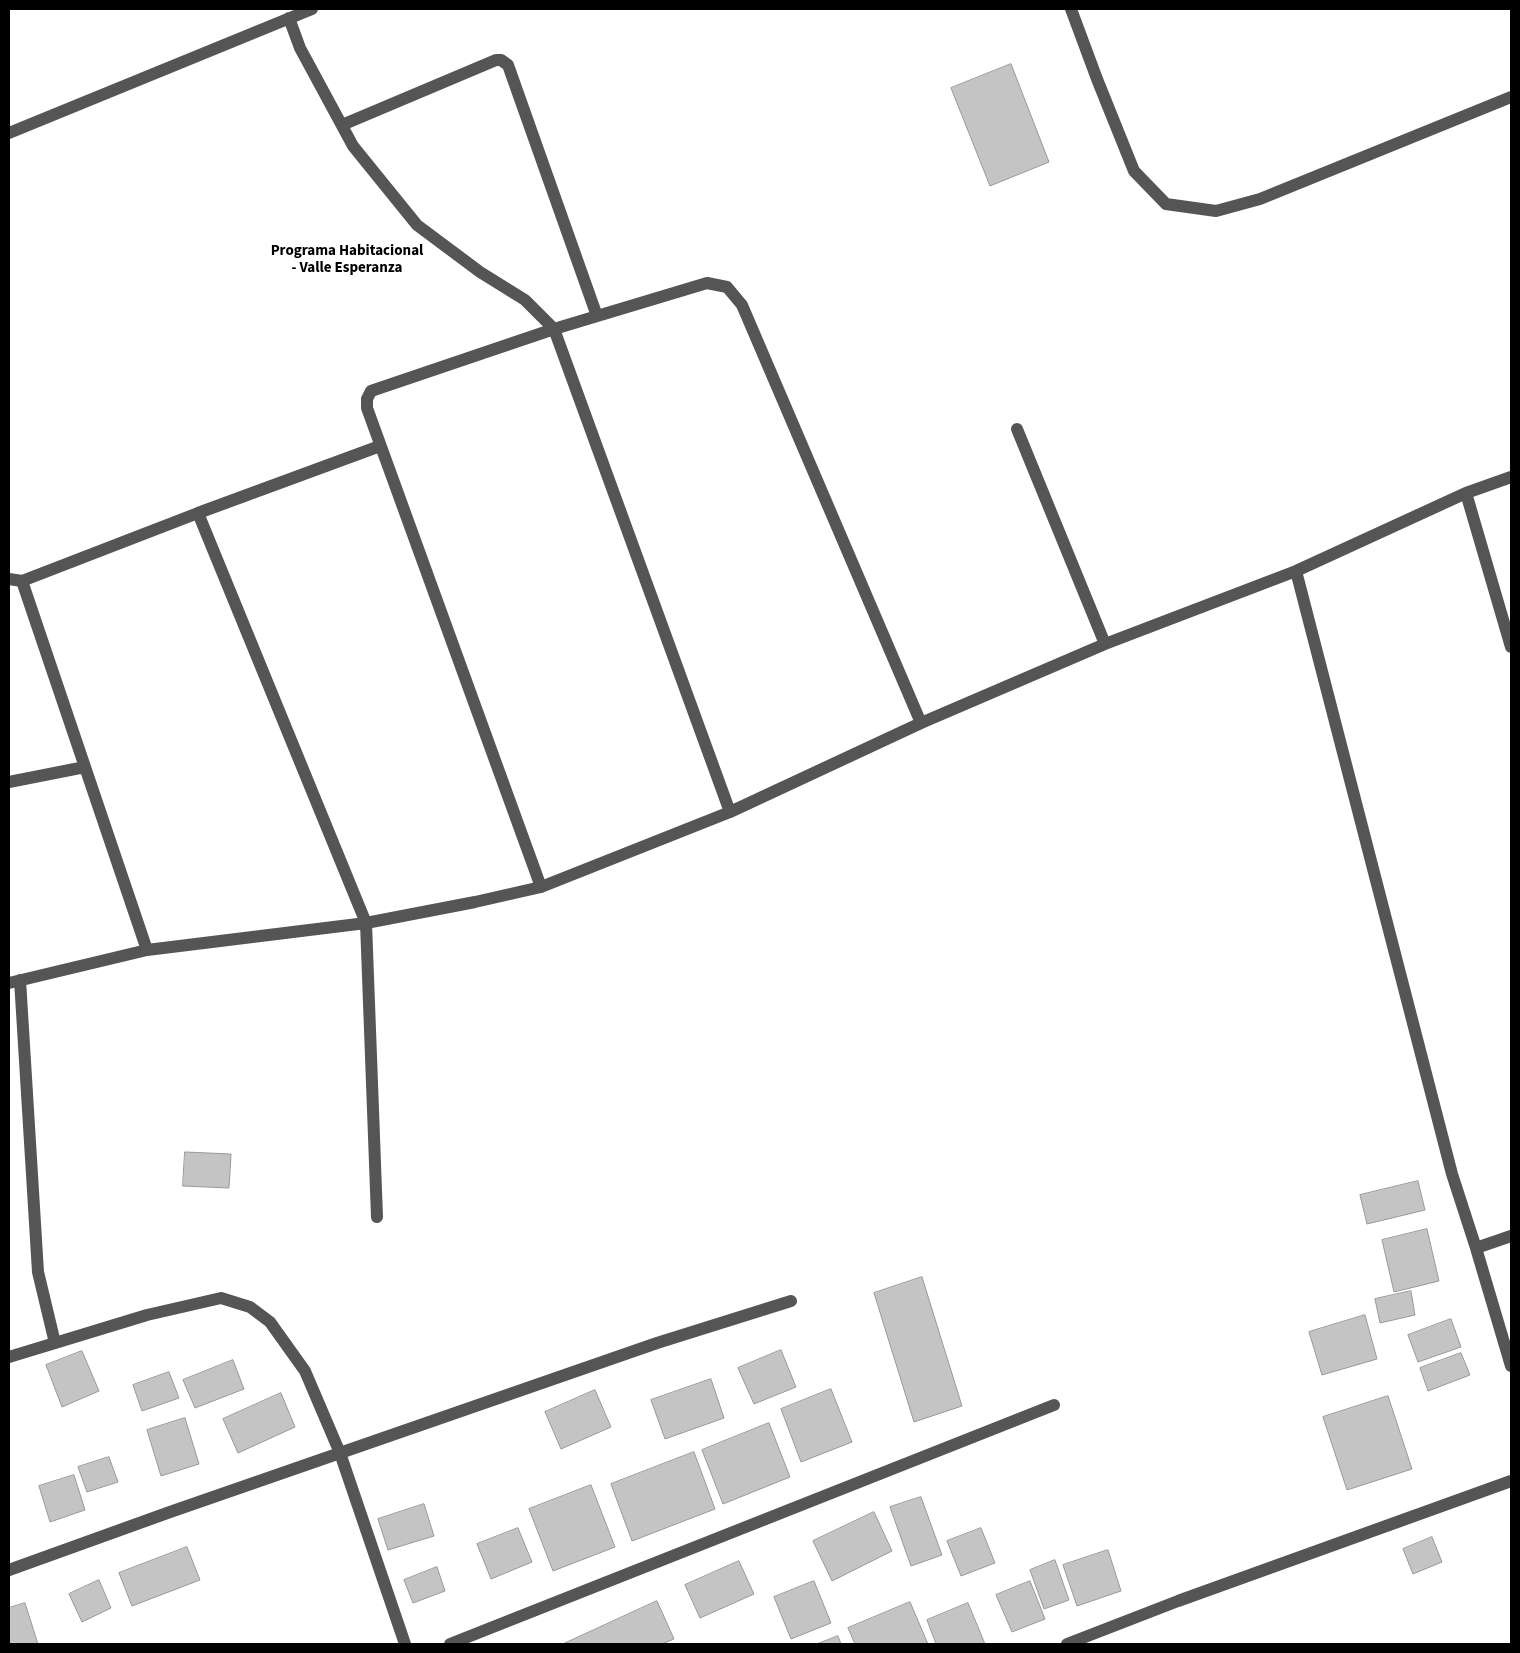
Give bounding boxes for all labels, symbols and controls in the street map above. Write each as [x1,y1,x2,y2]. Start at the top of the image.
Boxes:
district label: Programa Habitacional - Valle Esperanza [271,243,423,278]

